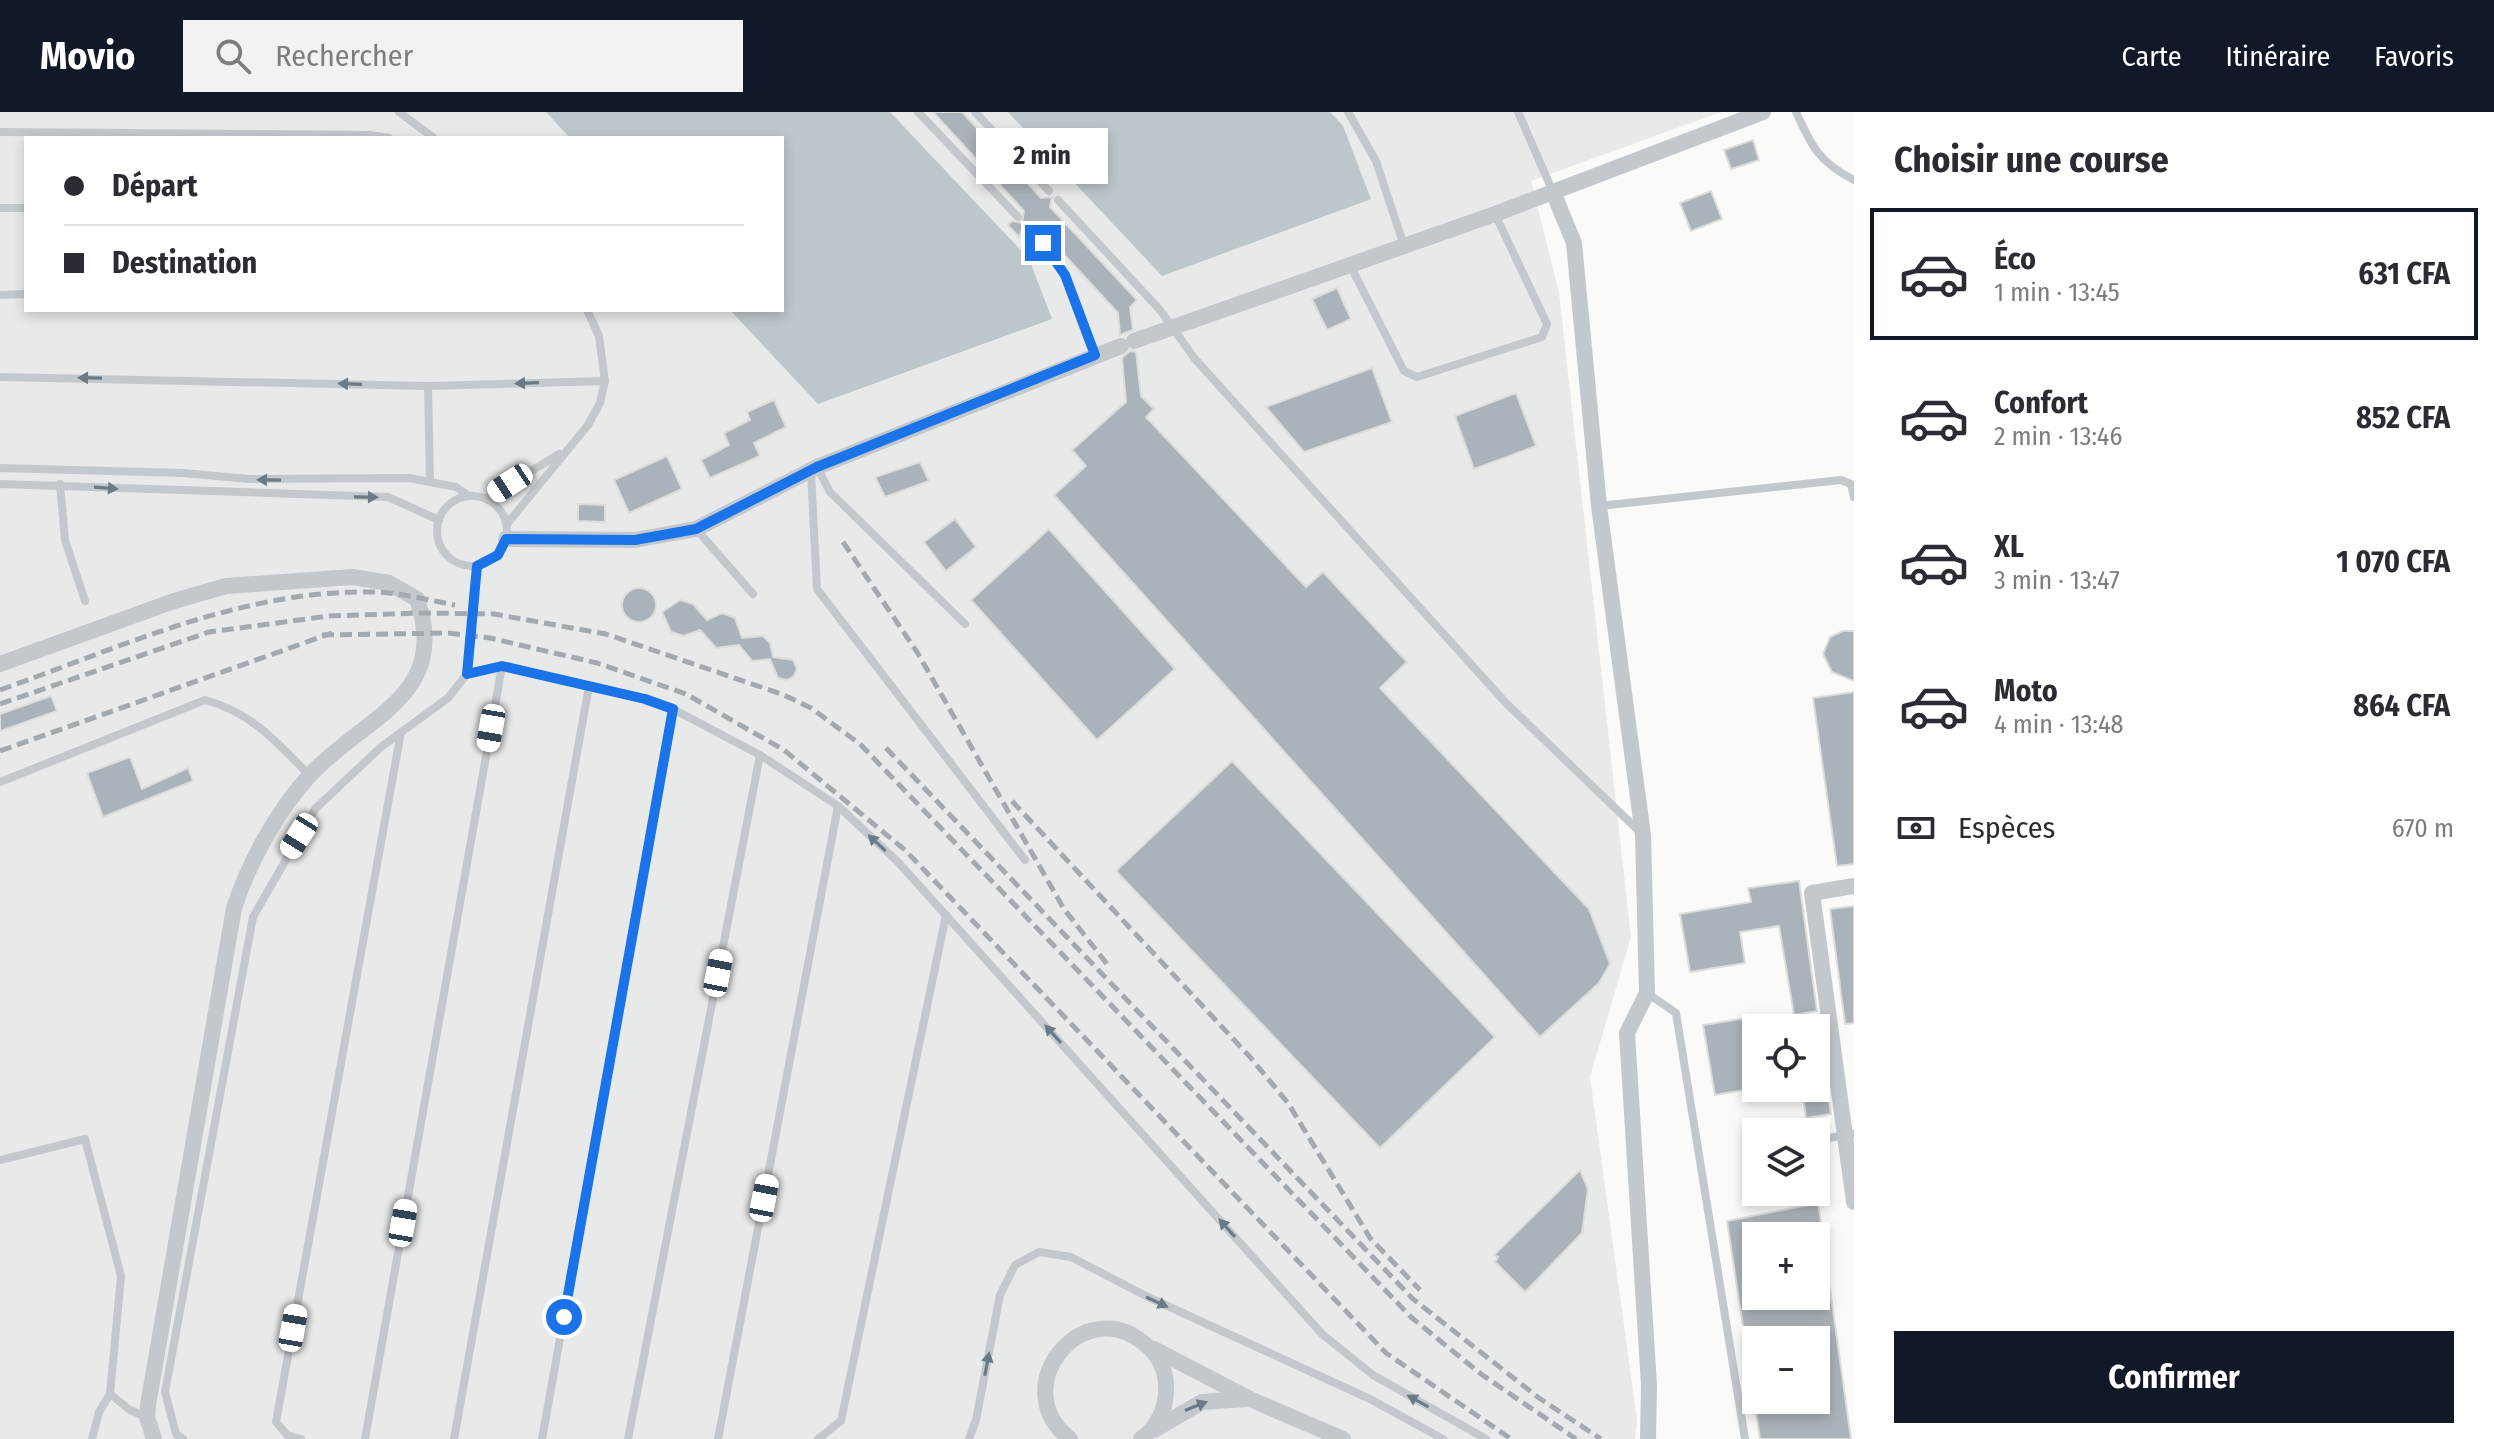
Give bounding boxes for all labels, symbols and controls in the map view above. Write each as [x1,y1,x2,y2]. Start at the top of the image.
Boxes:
search box [183,20,743,92]
text: Movio [40,33,135,79]
icon: search [211,34,255,78]
text: Rechercher [275,38,413,74]
text: Carte [2122,40,2182,73]
text: Itinéraire [2226,40,2330,73]
text: Favoris [2374,40,2454,73]
callout: 2 min [977,127,1109,183]
text: Choisir une course [1894,138,2169,182]
text: 2 min [1013,140,1071,171]
text: Départ [112,168,198,204]
route end [1025,225,1061,261]
icon: car [1898,238,1970,310]
text: Éco [1994,241,2036,277]
text: Destination [112,245,257,281]
text: 631 CFA [2358,256,2450,292]
text: 1 min · 13:45 [1994,277,2120,308]
one-way arrow [77,371,102,384]
one-way arrow [337,377,362,390]
one-way arrow [514,377,539,390]
icon: car [1898,382,1970,454]
text: Confort [1994,385,2088,421]
text: 852 CFA [2356,400,2450,436]
text: 2 min · 13:46 [1994,421,2122,452]
car [483,460,537,506]
one-way arrow [255,473,281,486]
one-way arrow [94,482,119,495]
one-way arrow [354,491,379,503]
icon: car [1898,526,1970,598]
text: XL [1994,529,2024,565]
text: 1 070 CFA [2336,544,2450,580]
text: 3 min · 13:47 [1994,565,2120,596]
icon: car [1898,670,1970,742]
text: Moto [1994,673,2058,709]
text: 864 CFA [2353,688,2450,724]
car [475,702,507,754]
text: 4 min · 13:48 [1994,709,2124,740]
icon: cash [1894,806,1938,850]
car [276,809,322,863]
text: Espèces [1958,810,2055,846]
text: 670 m [2392,813,2454,844]
one-way arrow [868,834,887,852]
car [702,947,734,999]
map controls [1742,1014,1830,1414]
button: locate [1742,1014,1830,1102]
one-way arrow [1045,1025,1063,1044]
button: layers [1742,1118,1830,1206]
car [748,1172,780,1224]
car [387,1197,419,1249]
one-way arrow [1219,1218,1236,1238]
button: + [1742,1222,1830,1310]
one-way arrow [1146,1295,1169,1308]
route start [546,1299,582,1335]
car [277,1302,309,1354]
button: − [1742,1326,1830,1414]
button: Confirmer [1894,1331,2454,1423]
one-way arrow [981,1351,994,1376]
one-way arrow [1407,1394,1429,1408]
one-way arrow [1184,1399,1208,1412]

